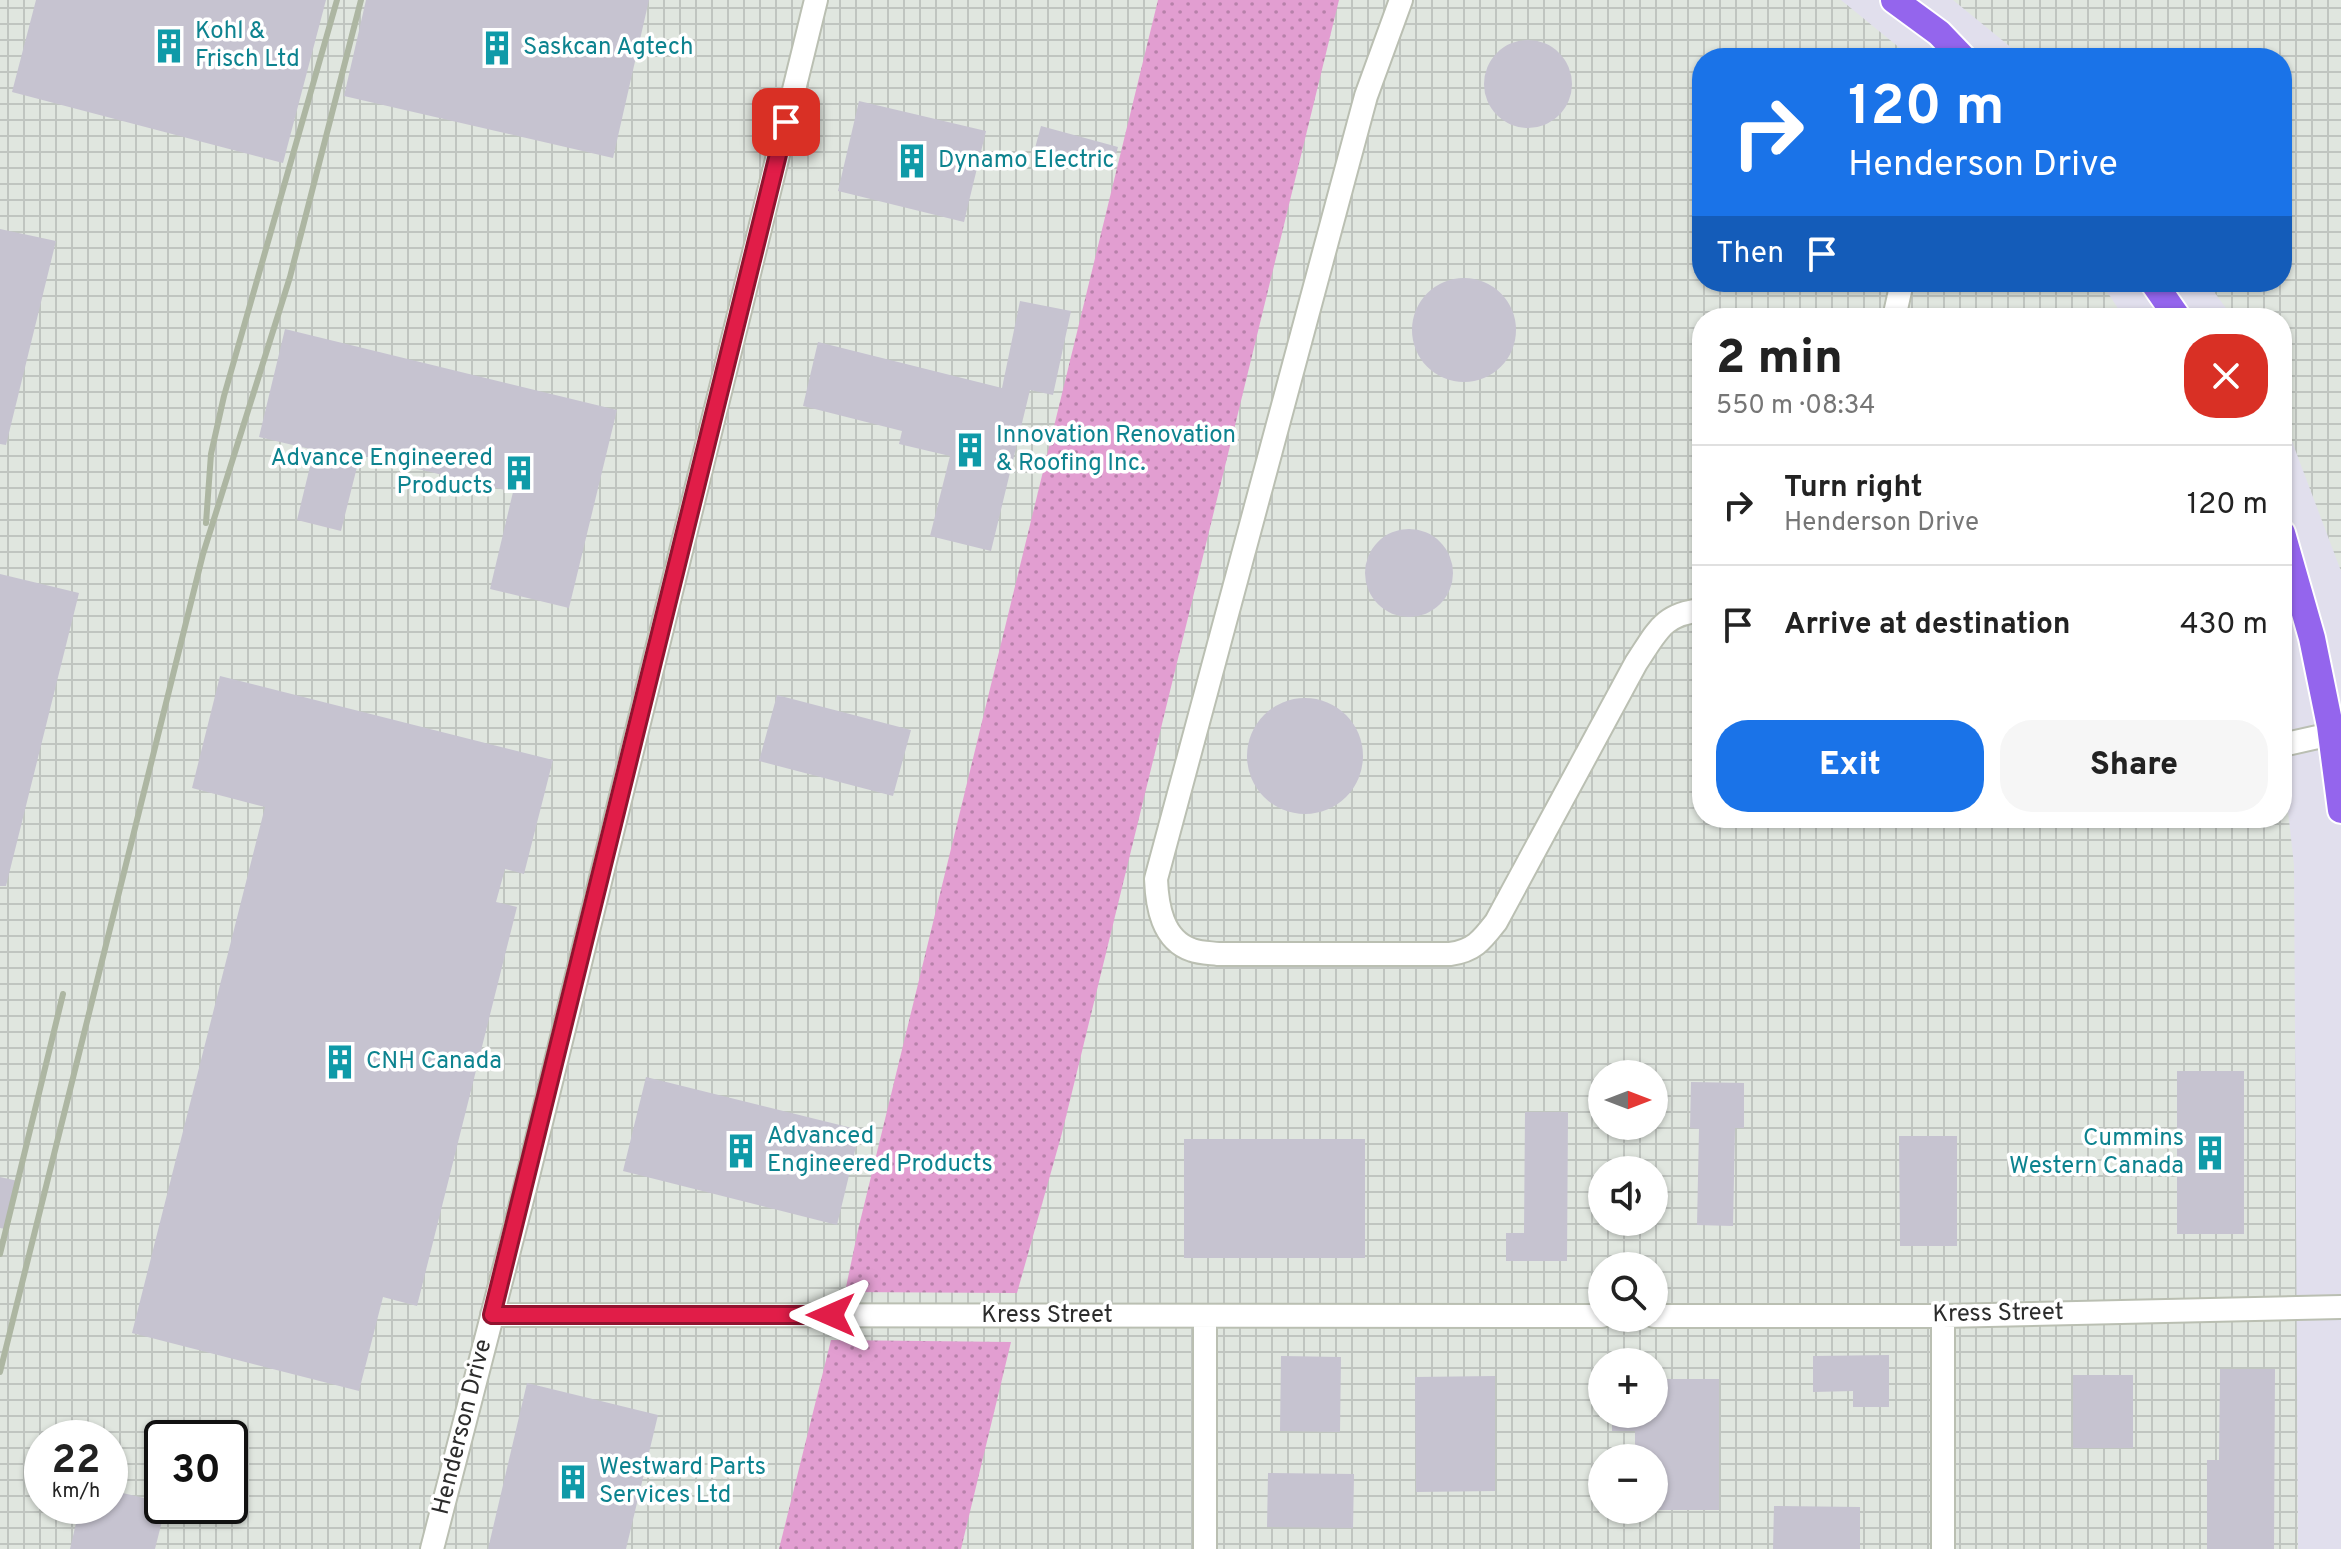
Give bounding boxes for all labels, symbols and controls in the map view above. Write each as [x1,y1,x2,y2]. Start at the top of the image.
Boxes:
place label: Kohl & Frisch Ltd [195,17,300,75]
building icon: Kohl & Frisch Ltd [150,27,188,65]
building icon: Saskcan Agtech [478,29,516,67]
place label: Saskcan Agtech [523,33,693,63]
text: 120 m [1848,74,2005,144]
icon: right [1716,80,1820,184]
pin [752,88,820,156]
icon: arrive [764,100,808,144]
building icon: Dynamo Electric [893,142,931,180]
text: Henderson Drive [1848,143,2118,189]
place label: Dynamo Electric [938,146,1115,176]
icon: arrive [1800,232,1844,276]
text: Then [1716,236,1784,273]
text: 2 min [1716,330,1843,390]
button: close [2184,334,2268,418]
text: 550 m · 08:34 [1716,390,1876,423]
place label: Innovation Renovation & Roofing Inc. [996,421,1236,479]
building icon: Innovation Renovation & Roofing Inc. [951,431,989,469]
place label: Advance Engineered Products [270,444,493,502]
building icon: Advance Engineered Products [500,454,538,492]
text: Turn right [1784,470,1922,507]
icon: right [1716,483,1760,527]
text: 120 m [2187,487,2268,524]
text: Henderson Drive [1784,507,1979,540]
icon: arrive [1716,603,1760,647]
text: Arrive at destination [1784,607,2070,644]
text: 430 m [2180,607,2268,644]
button: Exit [1716,720,1984,812]
button: Share [2000,720,2268,812]
building icon: CNH Canada [321,1043,359,1081]
place label: CNH Canada [366,1047,502,1077]
north arrow [1588,1060,1668,1140]
map controls [1588,1060,1668,1524]
place label: Advanced Engineered Products [767,1122,993,1180]
place label: Cummins Western Canada [2009,1124,2184,1182]
building icon: Advanced Engineered Products [722,1132,760,1170]
building icon: Cummins Western Canada [2191,1134,2229,1172]
button: sound [1588,1156,1668,1236]
button: search [1588,1252,1668,1332]
position arrow [789,1273,873,1357]
street label: Kress Street [1932,1298,2064,1330]
street label: Kress Street [981,1301,1113,1331]
street label: Henderson Drive [427,1336,499,1518]
button: + [1588,1348,1668,1428]
speed limit sign: 30 [144,1420,248,1524]
text: 22 [52,1437,100,1487]
button: − [1588,1444,1668,1524]
place label: Westward Parts Services Ltd [599,1453,766,1511]
building icon: Westward Parts Services Ltd [554,1463,592,1501]
text: km/h [52,1479,100,1505]

